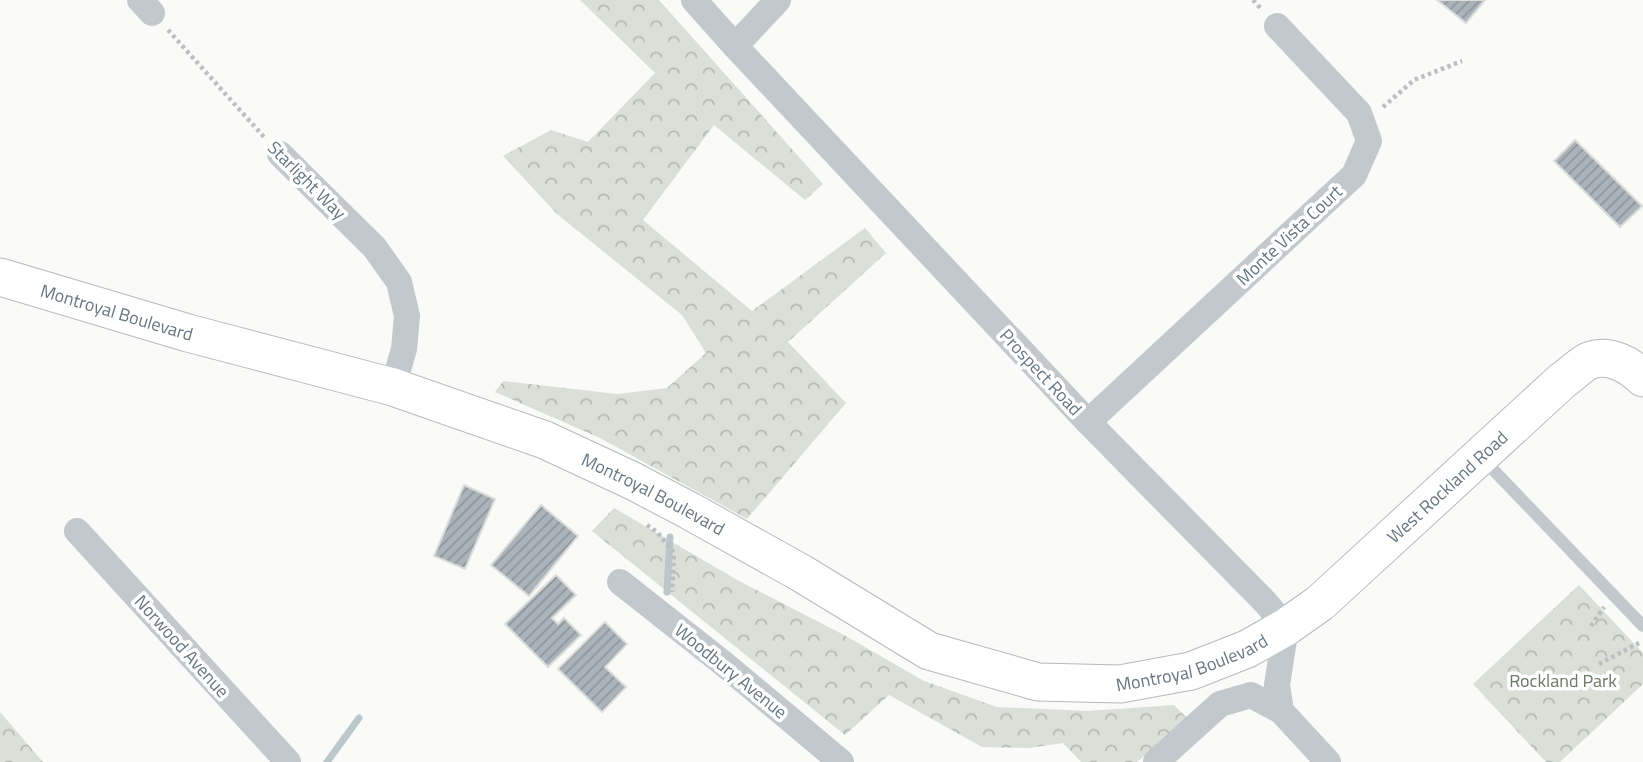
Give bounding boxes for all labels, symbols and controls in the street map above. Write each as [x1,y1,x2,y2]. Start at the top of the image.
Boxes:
street label: Starlight Way [261,134,353,226]
street label: Monte Vista Court [1230,178,1349,292]
street label: Montroyal Boulevard [37,276,196,347]
street label: Prospect Road [994,322,1088,422]
street label: West Rockland Road [1380,424,1513,549]
street label: Montroyal Boulevard [577,445,730,541]
street label: Norwood Avenue [128,589,236,703]
street label: Woodbury Avenue [669,617,793,725]
street label: Montroyal Boulevard [1114,627,1272,698]
park label: Rockland Park [1509,667,1617,694]

